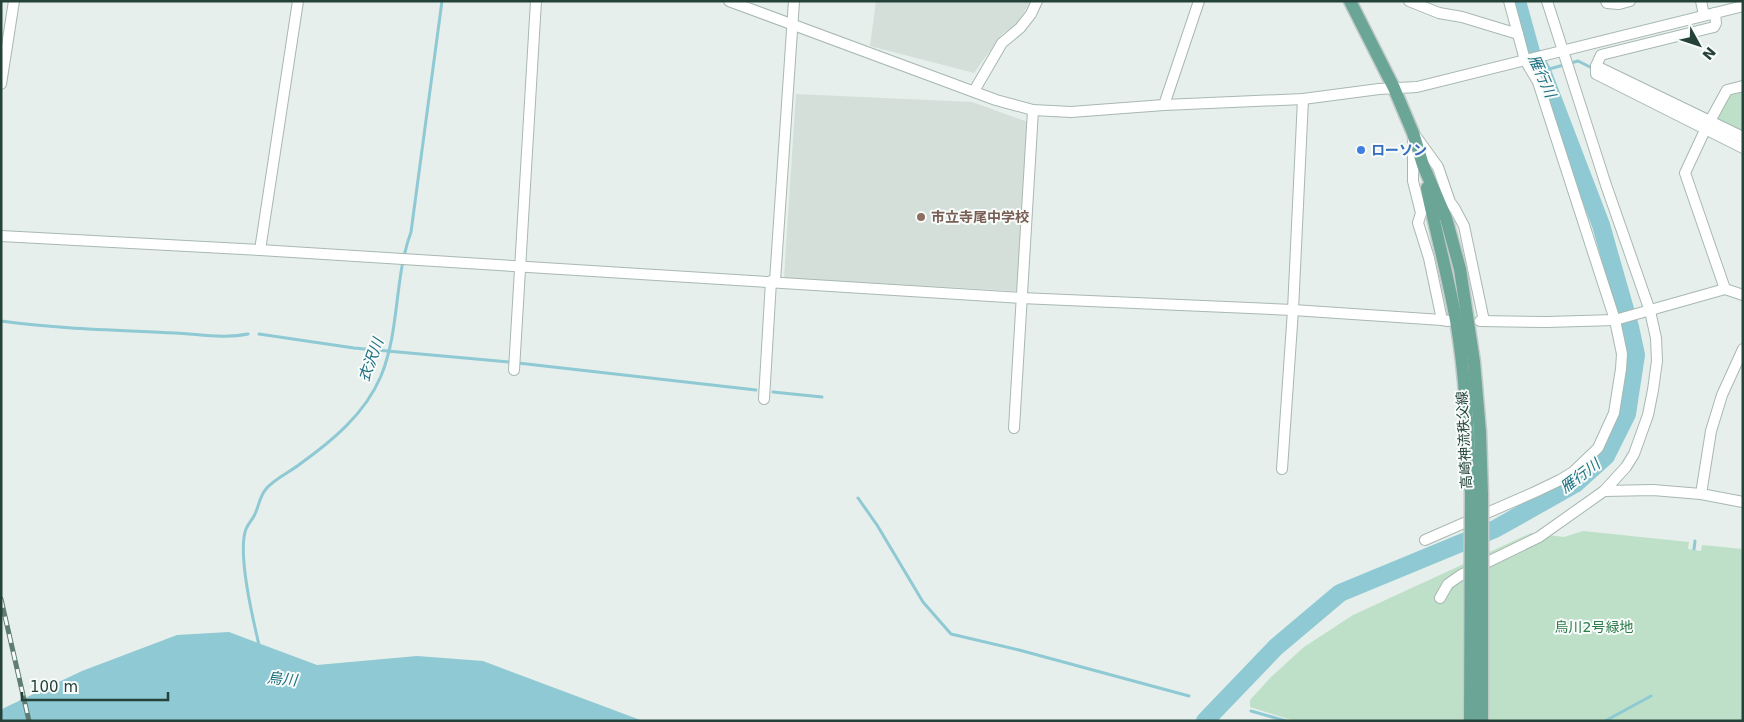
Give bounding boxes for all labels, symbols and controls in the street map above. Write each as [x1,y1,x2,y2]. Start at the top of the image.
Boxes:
north arrow [1674,20,1724,70]
text: N [1699,44,1719,63]
water label: 雁行川 [1525,52,1560,102]
place label: ローソン [1371,142,1427,158]
marker: ローソン [1355,144,1367,156]
place label: 市立寺尾中学校 [931,209,1029,225]
marker: 市立寺尾中学校 [915,211,927,223]
water label: 衣沢川 [355,334,388,384]
street label: 高崎神流秩父線 [1453,391,1475,489]
water label: 雁行川 [1557,454,1605,497]
park label: 烏川2号緑地 [1555,619,1633,635]
water label: 烏川 [266,668,300,690]
scale bar [22,670,169,702]
text: 100 m [30,678,78,696]

